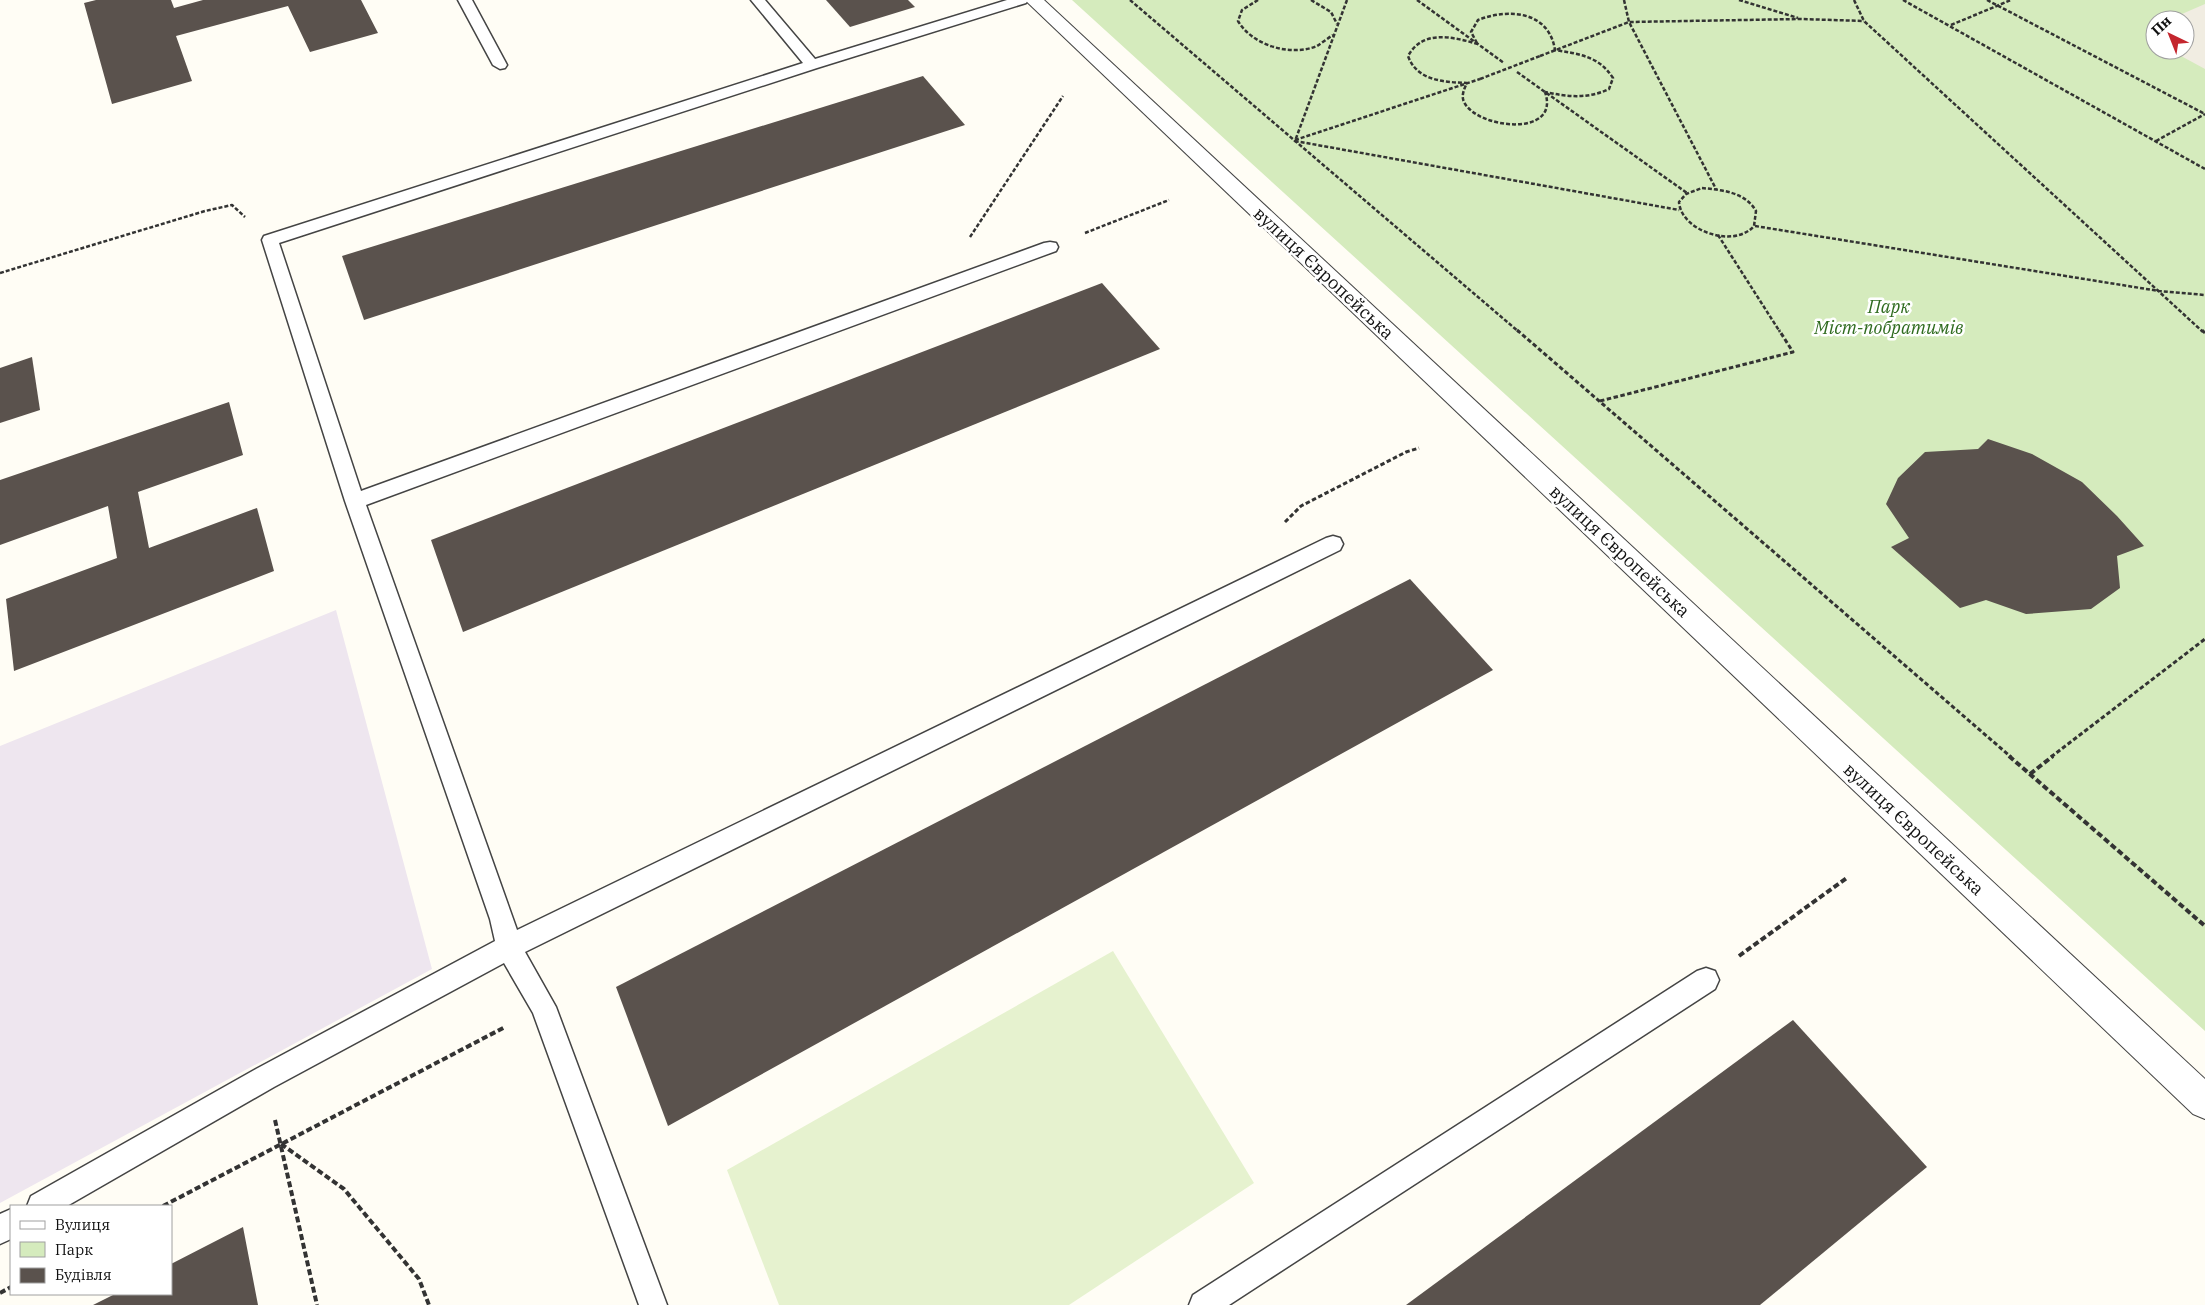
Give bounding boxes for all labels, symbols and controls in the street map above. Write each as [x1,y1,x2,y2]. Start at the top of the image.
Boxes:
north arrow [2145,10,2195,60]
text: Пн [2147,12,2175,39]
street label: вулиця Європейська [1249,202,1399,344]
park label: Парк Міст-побратимів [1813,295,1964,339]
street label: вулиця Європейська [1545,480,1695,622]
street label: вулиця Європейська [1839,758,1989,900]
legend [10,1205,172,1295]
text: Вулиця [55,1215,110,1234]
text: Парк [55,1240,93,1259]
text: Будівля [55,1265,112,1284]

